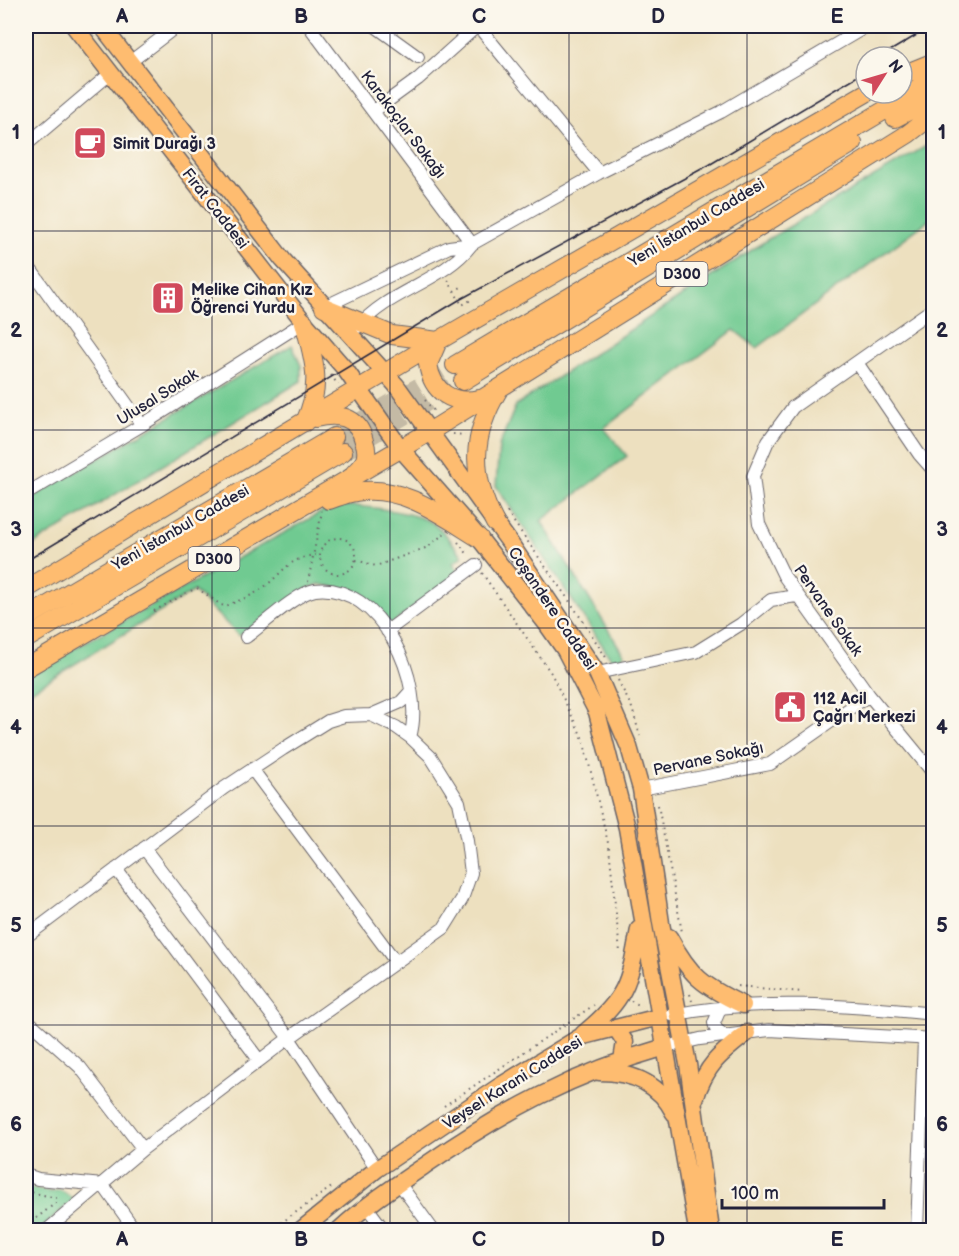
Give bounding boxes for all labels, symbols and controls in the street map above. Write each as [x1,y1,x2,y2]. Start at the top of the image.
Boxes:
text: A [115,5,129,29]
text: B [294,5,308,29]
text: C [472,5,486,29]
text: D [651,5,665,29]
text: E [831,5,844,29]
north arrow [854,45,914,105]
text: N [884,56,906,77]
street label: Karakoçlar Sokağı [356,67,449,182]
text: 1 [12,121,20,145]
text: 1 [938,121,946,145]
cafe icon: Simit Durağı 3 [72,125,108,161]
place label: Simit Durağı 3 [113,135,216,154]
street label: Fırat Caddesi [177,165,252,253]
street label: Yeni İstanbul Caddesi [623,173,768,272]
road number: D300 [656,262,708,286]
building icon: Melike Cihan Kız Öğrenci Yurdu [150,280,186,316]
place label: Melike Cihan Kız Öğrenci Yurdu [191,281,313,318]
text: 2 [10,319,22,343]
text: 2 [936,319,948,343]
street label: Ulusal Sokak [114,365,202,430]
street label: Yeni İstanbul Caddesi [107,480,253,576]
text: 3 [10,518,22,542]
text: 3 [936,518,948,542]
street label: Coşandere Caddesi [504,544,600,674]
road number: D300 [188,547,240,571]
street label: Pervane Sokak [789,562,866,660]
public building icon: 112 Acil Çağrı Merkezi [772,689,808,725]
place label: 112 Acil Çağrı Merkezi [813,690,916,727]
text: 4 [10,716,22,740]
text: 4 [936,716,948,740]
street label: Pervane Sokağı [651,739,765,780]
text: 5 [10,914,22,938]
text: 5 [936,914,948,938]
street label: Veysel Karani Caddesi [439,1033,586,1134]
text: 6 [10,1113,22,1137]
text: 6 [936,1113,948,1137]
scale bar [722,1172,884,1210]
text: 100 m [731,1183,779,1204]
text: A [115,1228,129,1252]
text: B [294,1228,308,1252]
text: C [472,1228,486,1252]
text: D [651,1228,665,1252]
text: E [831,1228,844,1252]

